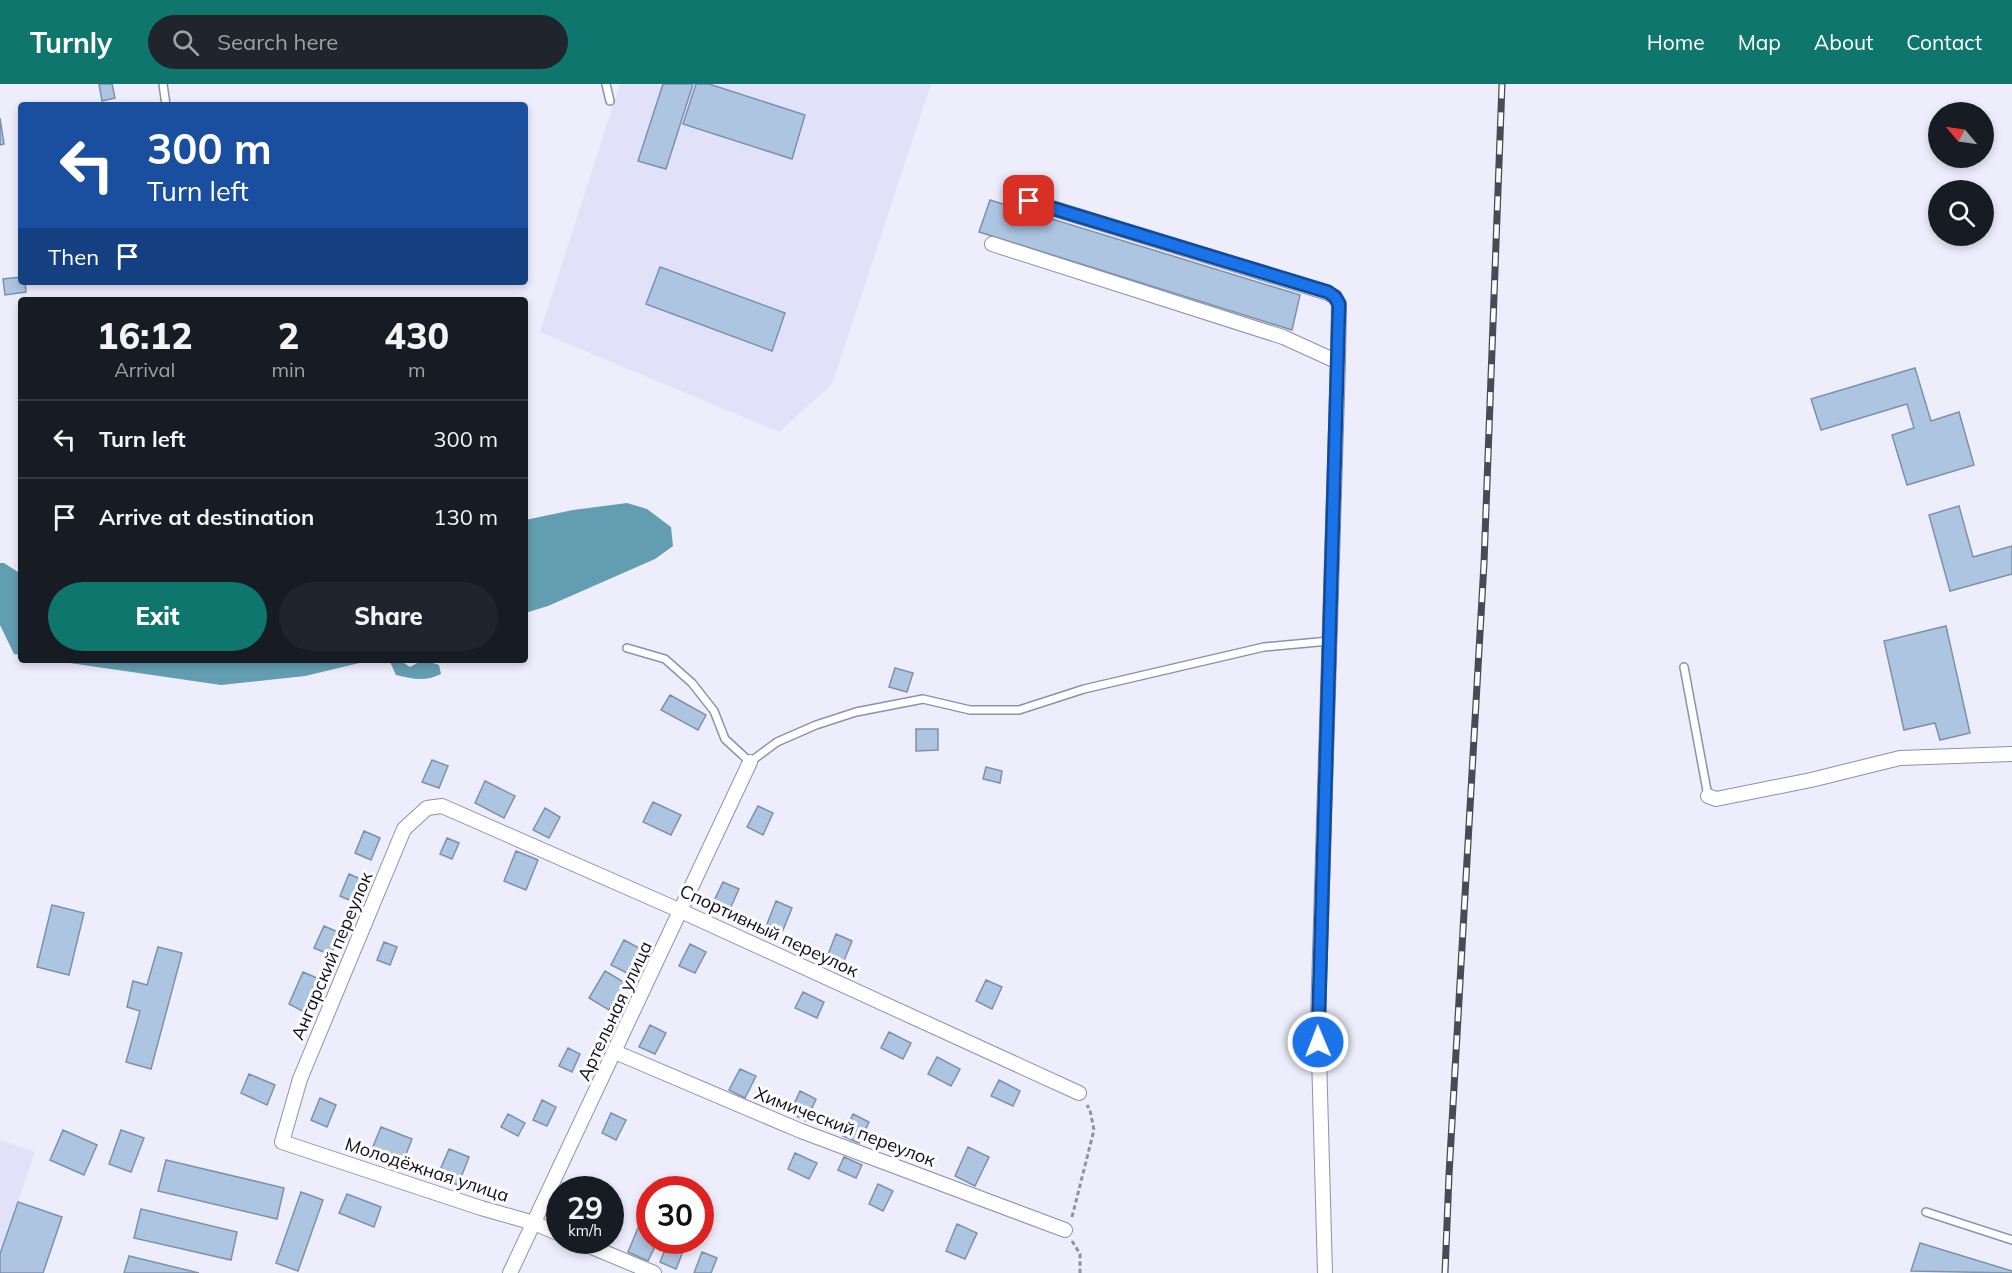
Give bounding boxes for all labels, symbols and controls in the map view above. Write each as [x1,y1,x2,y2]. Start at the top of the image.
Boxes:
search box [148,15,568,69]
text: Turnly [30,25,112,60]
icon: search [169,26,202,59]
text: Search here [217,28,338,56]
text: Home [1647,29,1705,55]
text: Map [1738,29,1781,55]
text: About [1814,29,1873,55]
text: Contact [1906,29,1982,55]
north arrow [1928,102,1994,168]
map controls [1928,102,1994,246]
text: 300 m [147,122,272,175]
icon: left [48,126,126,204]
text: Turn left [147,174,249,208]
pin [1003,175,1054,226]
button: search [1928,180,1994,246]
icon: arrive [1012,184,1045,217]
icon: arrive [111,240,144,273]
text: Then [48,243,99,271]
text: 16:12 [97,313,193,358]
text: 2 [278,313,299,358]
text: 430 [384,313,449,358]
text: Arrival [114,357,175,382]
text: min [271,357,306,382]
text: m [408,357,426,382]
icon: left [48,423,81,456]
text: Turn left [99,425,186,453]
text: 300 m [433,425,498,453]
icon: arrive [48,501,81,534]
text: Arrive at destination [99,503,314,531]
text: 130 m [433,503,498,531]
button: Exit [48,582,267,651]
button: Share [279,582,498,651]
street label: Ангарский переулок [286,868,377,1043]
street label: Спортивный переулок [676,879,862,982]
street label: Артельная улица [572,937,657,1084]
position arrow [1286,1010,1350,1074]
street label: Химический переулок [752,1081,939,1172]
street label: Молодёжная улица [342,1132,512,1207]
speed limit sign: 30 [636,1176,714,1254]
text: 29 [567,1189,603,1227]
text: km/h [568,1221,602,1240]

